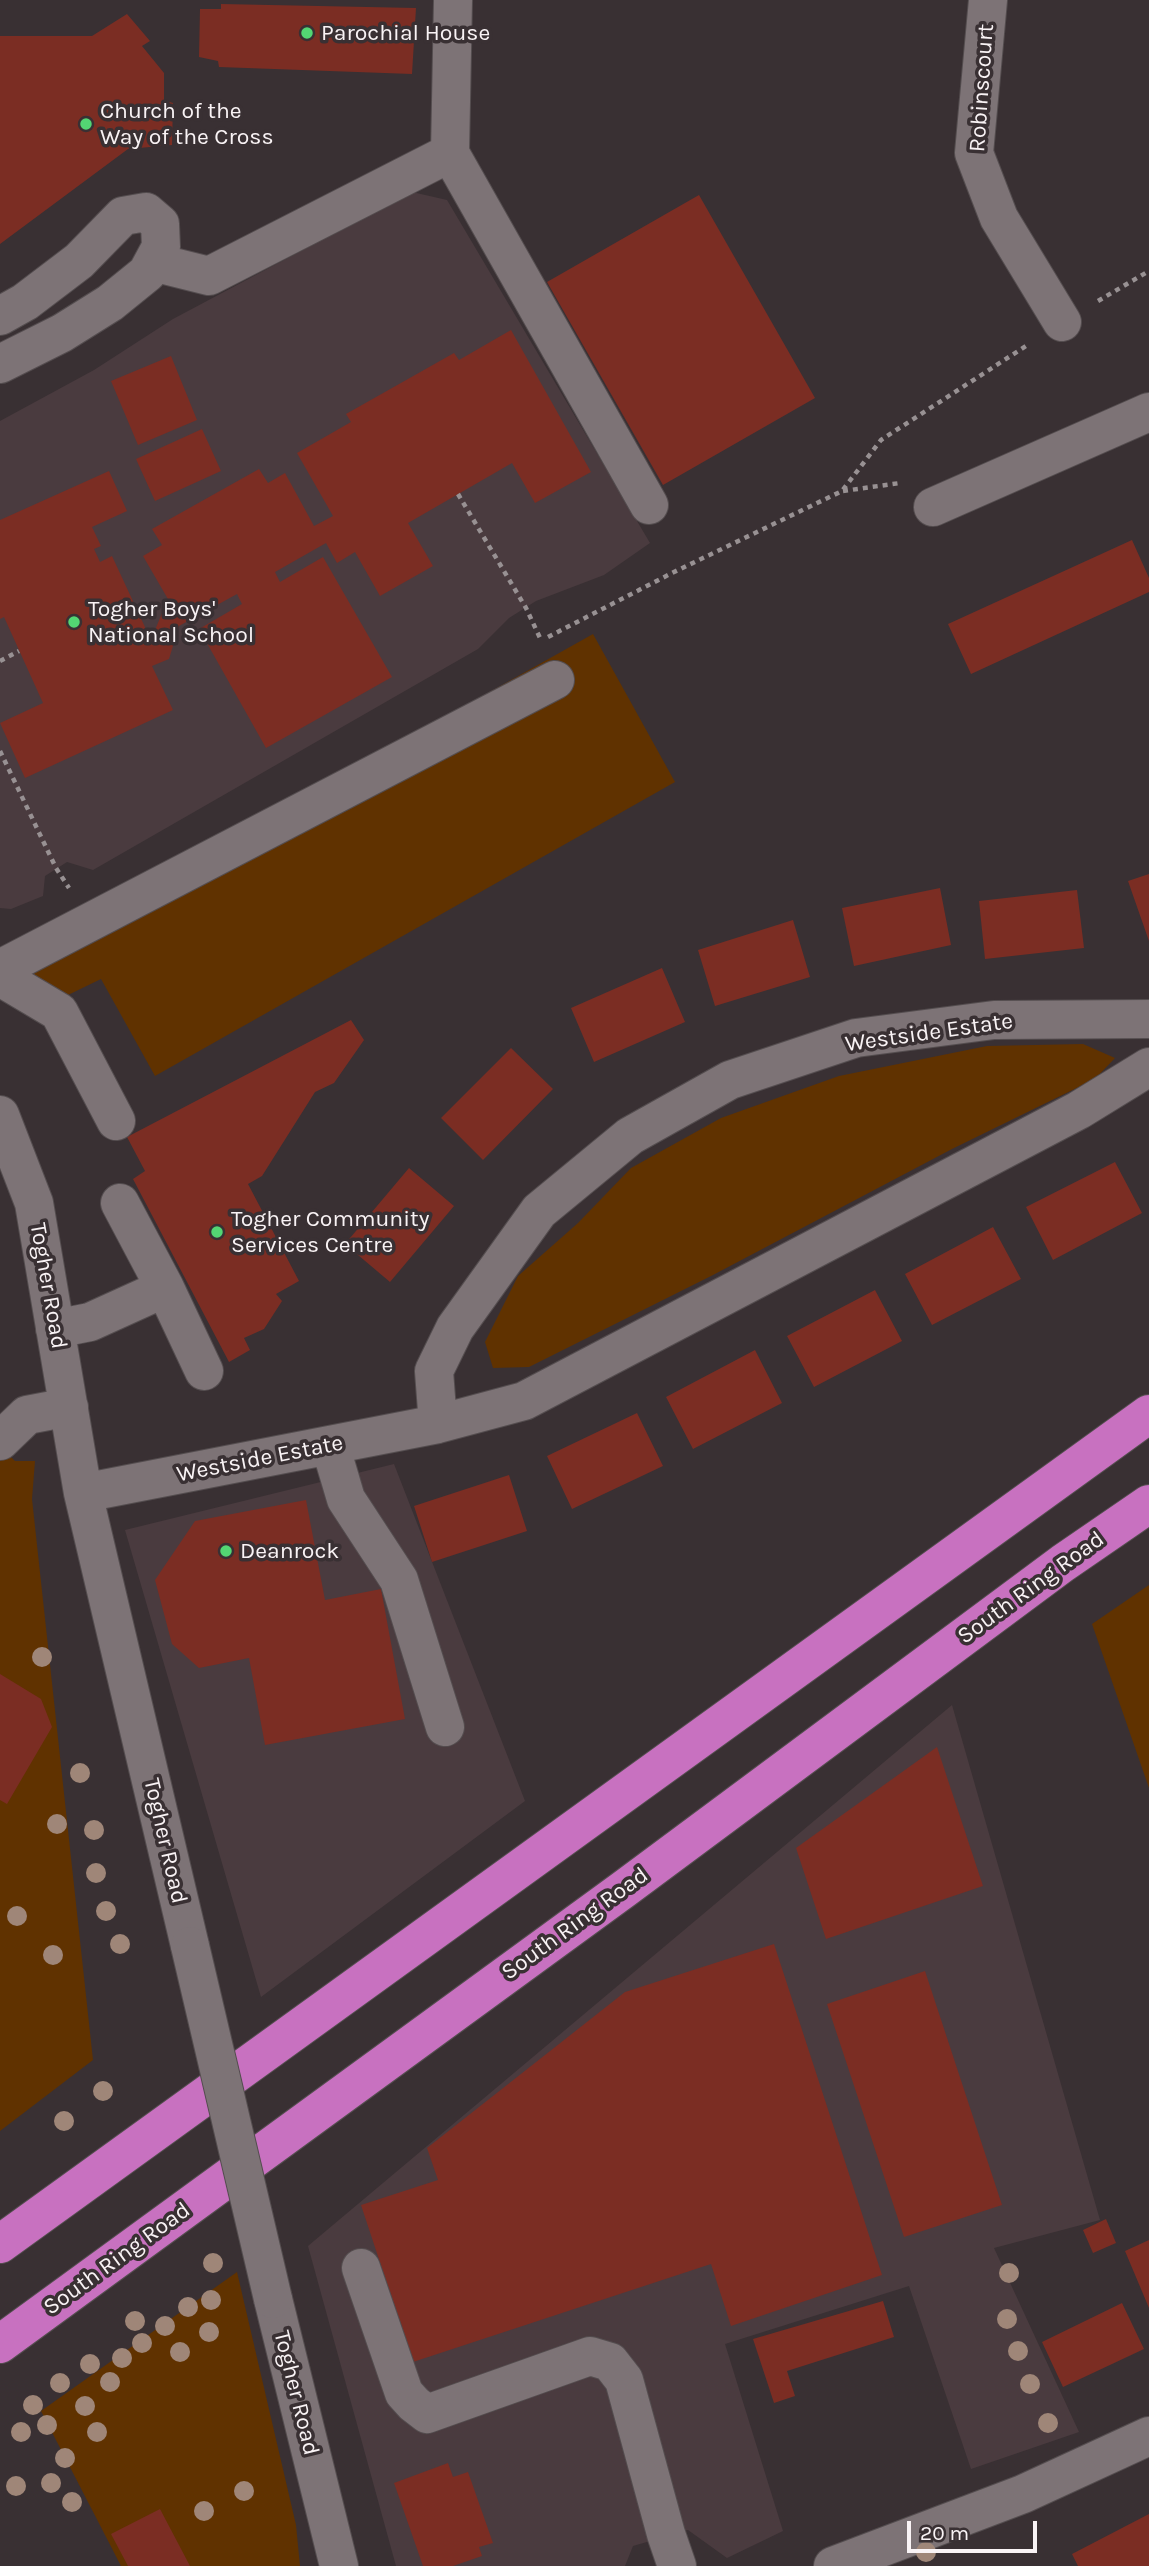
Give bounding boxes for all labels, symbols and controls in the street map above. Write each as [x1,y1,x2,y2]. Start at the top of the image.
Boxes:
place label: Parochial House [321,19,490,47]
street label: Robinscourt [964,23,1000,153]
marker: Parochial House [299,25,315,41]
place label: Church of the Way of the Cross [100,97,274,151]
marker: Church of the Way of the Cross [78,116,94,132]
place label: Togher Boys' National School [88,595,254,649]
marker: Togher Boys' National School [66,614,82,630]
street label: Westside Estate [843,1008,1015,1058]
place label: Togher Community Services Centre [231,1205,429,1259]
street label: Togher Road [23,1221,73,1351]
marker: Togher Community Services Centre [209,1224,225,1240]
street label: Westside Estate [174,1429,346,1489]
street label: South Ring Road [952,1526,1110,1650]
place label: Deanrock [240,1537,339,1565]
marker: Deanrock [218,1543,234,1559]
street label: Togher Road [137,1776,193,1906]
street label: South Ring Road [496,1862,654,1986]
street label: South Ring Road [38,2197,196,2321]
street label: Togher Road [267,2328,325,2458]
scale bar [911,2506,1040,2550]
text: 20 m [920,2521,969,2545]

